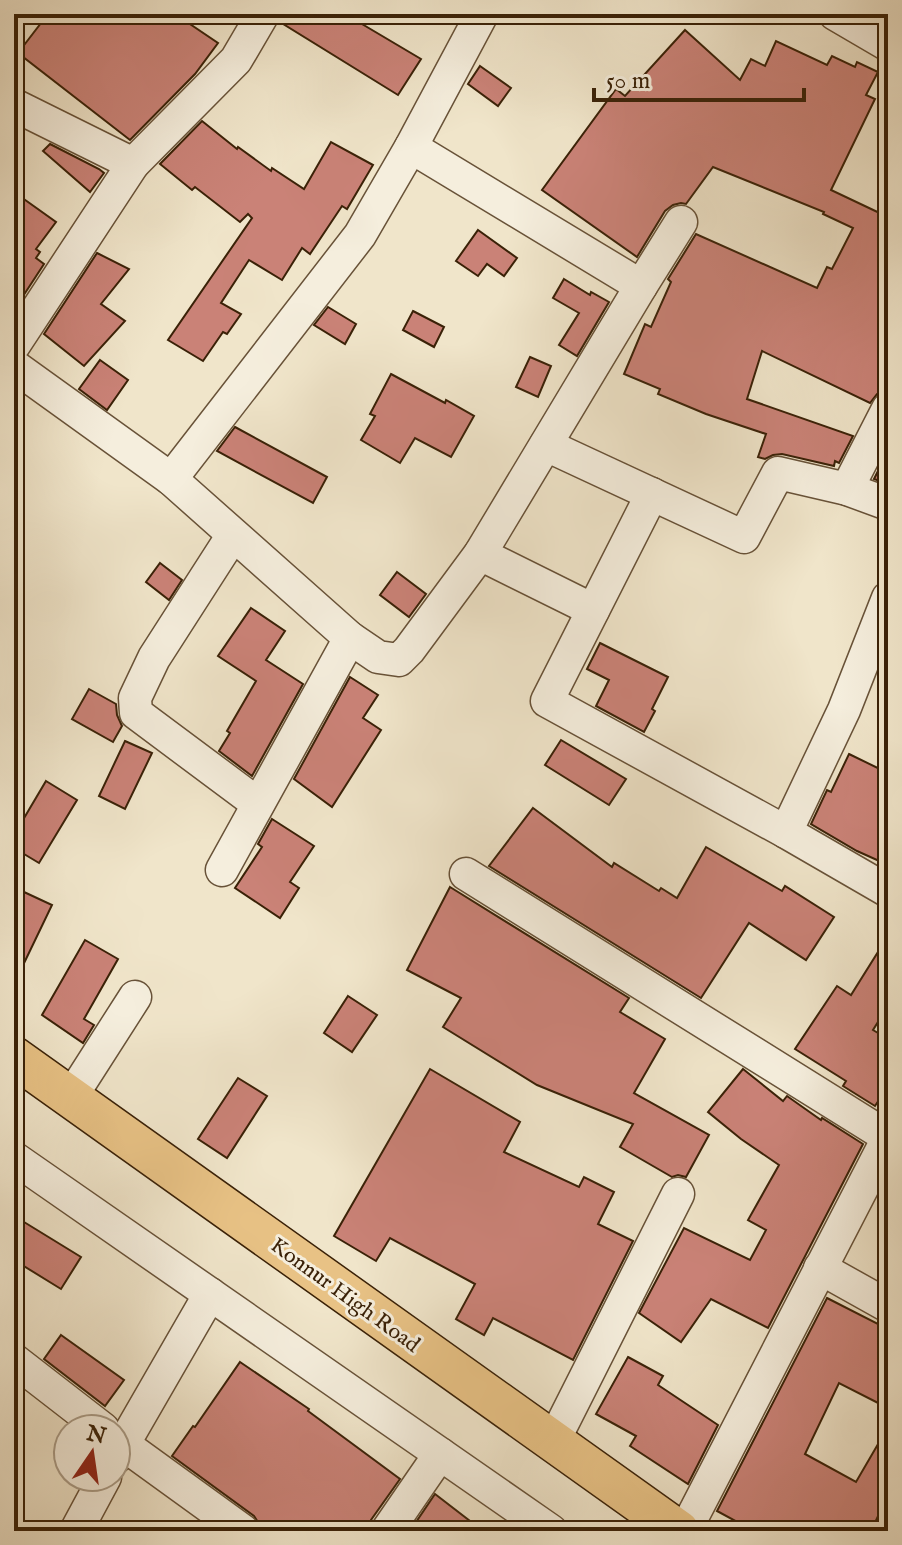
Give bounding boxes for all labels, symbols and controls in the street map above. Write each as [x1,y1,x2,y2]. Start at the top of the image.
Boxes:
scale bar [594,52,804,102]
text: 50 m [606,66,650,97]
street label: Konnur High Road [265,1232,425,1359]
north arrow [52,1413,132,1493]
text: N [83,1419,108,1451]

